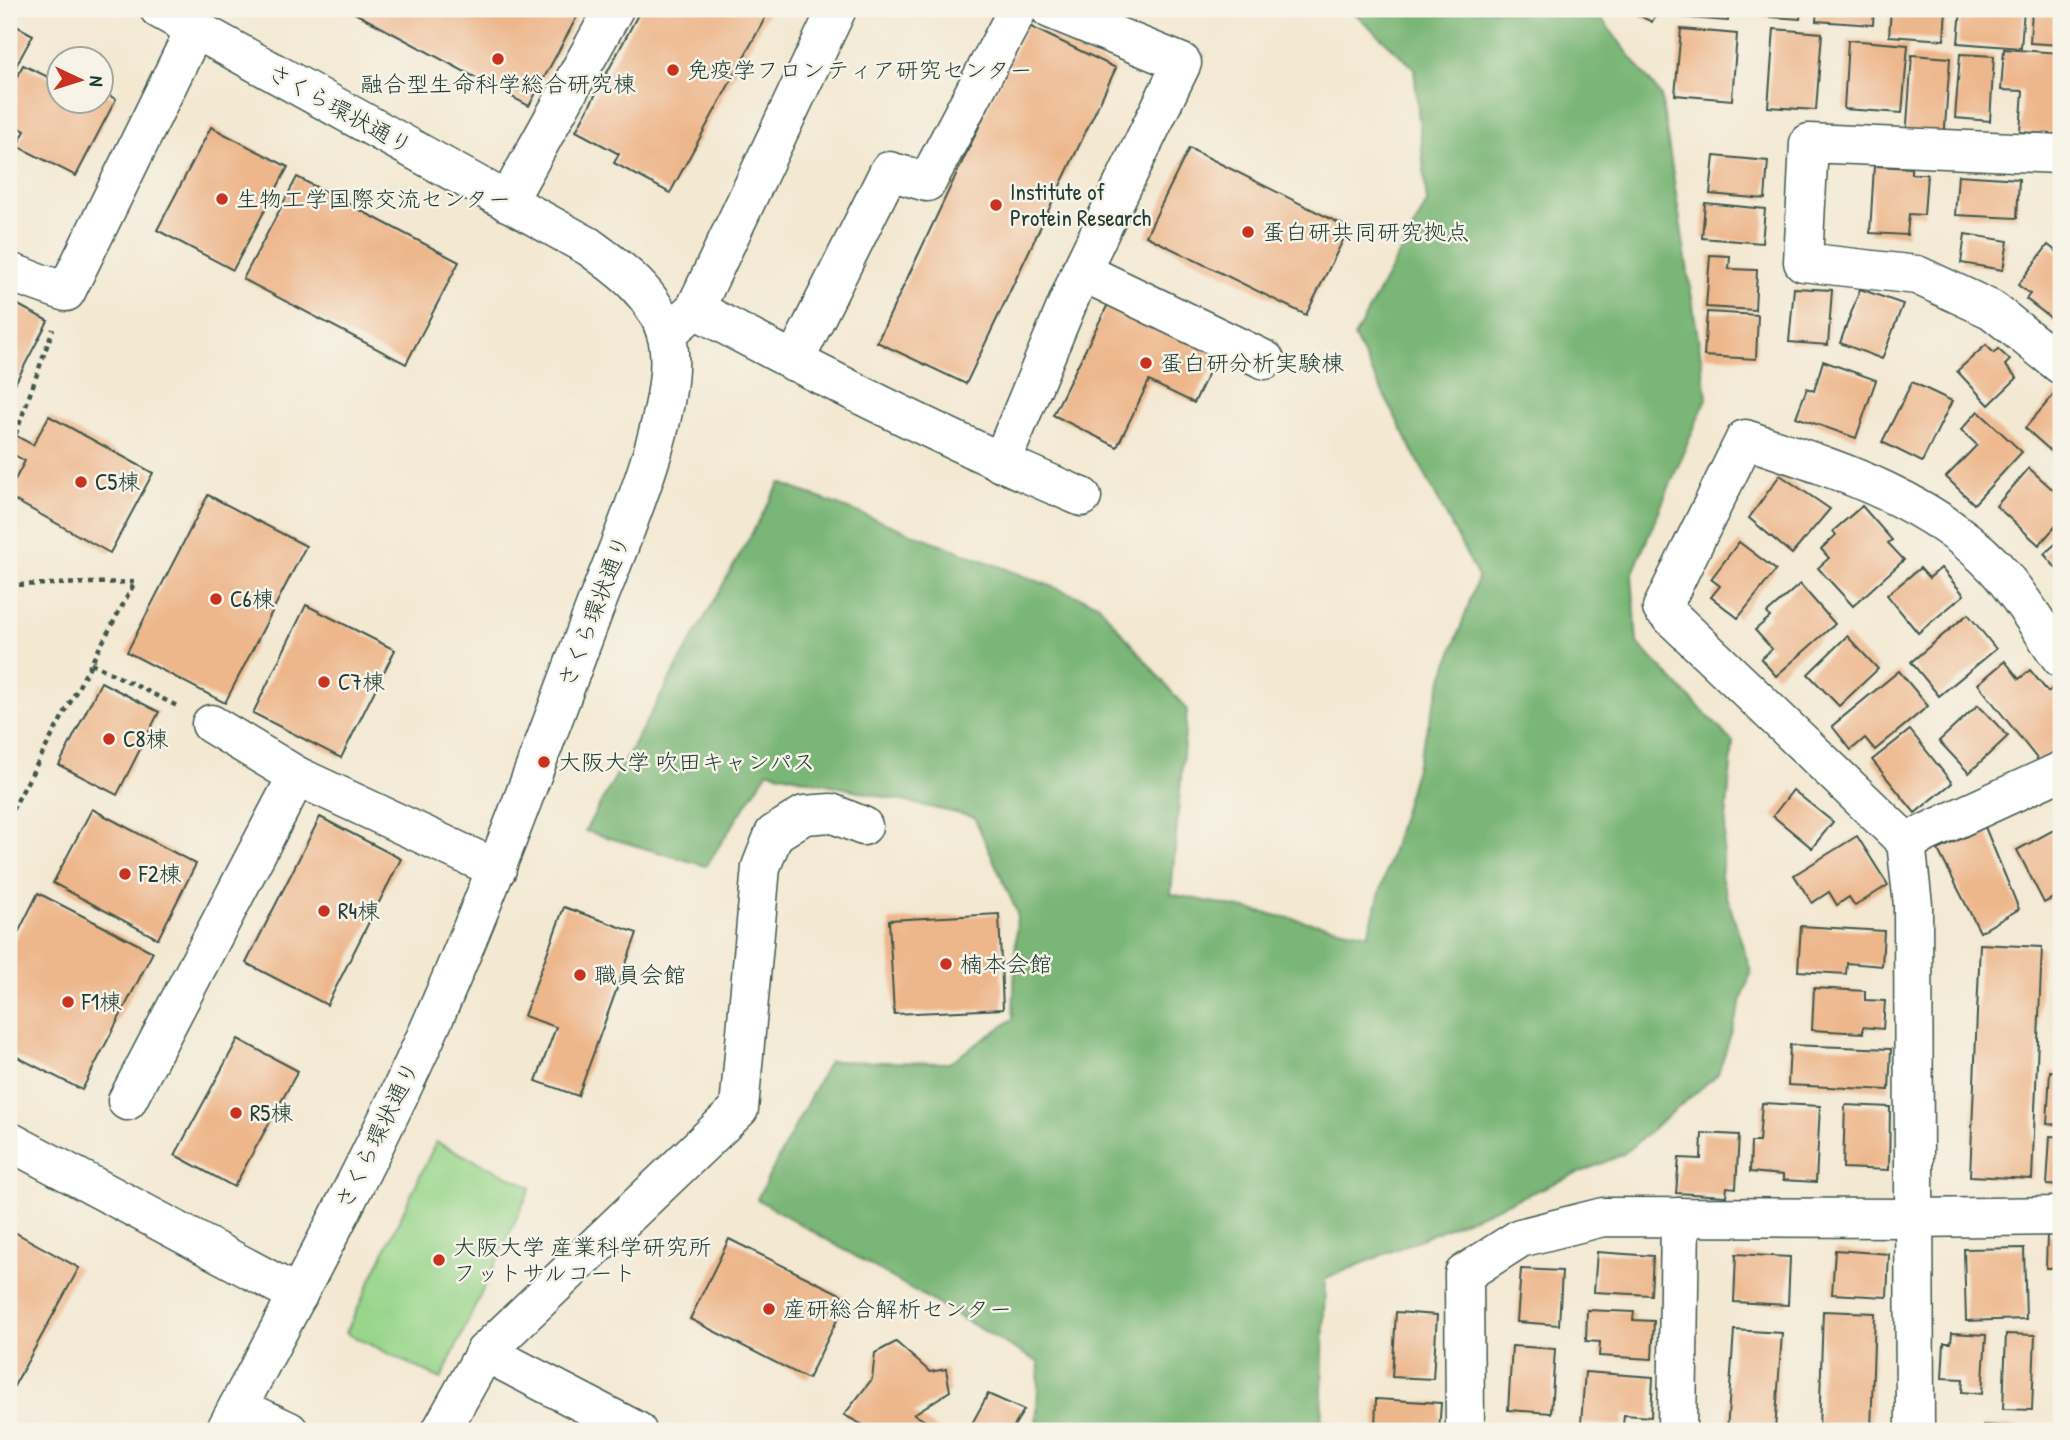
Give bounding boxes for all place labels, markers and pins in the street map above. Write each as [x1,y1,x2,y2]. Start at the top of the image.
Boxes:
marker: 融合型生命科学総合研究棟 [490,51,506,67]
place label: 免疫学フロンティア研究センター [687,54,1032,85]
marker: 免疫学フロンティア研究センター [665,62,681,78]
place label: 融合型生命科学総合研究棟 [360,68,636,99]
place label: Institute of Protein Research [1010,176,1151,233]
place label: 生物工学国際交流センター [236,183,511,214]
marker: 生物工学国際交流センター [214,191,230,207]
marker: Institute of Protein Research [988,197,1004,213]
place label: 蛋白研共同研究拠点 [1262,216,1469,247]
marker: 蛋白研共同研究拠点 [1240,224,1256,240]
place label: 蛋白研分析実験棟 [1160,347,1344,378]
marker: 蛋白研分析実験棟 [1138,355,1154,371]
place label: C5棟 [95,466,140,497]
marker: C5棟 [73,474,89,490]
place label: C6棟 [230,583,275,614]
marker: C6棟 [208,591,224,607]
place label: C7棟 [338,666,385,697]
marker: C7棟 [316,674,332,690]
place label: C8棟 [123,723,169,754]
marker: C8棟 [101,731,117,747]
place label: 大阪大学 吹田キャンパス [558,746,815,777]
marker: 大阪大学 吹田キャンパス [536,754,552,770]
place label: F2棟 [138,858,181,889]
marker: F2棟 [117,866,133,882]
place label: R4棟 [338,895,380,926]
marker: R4棟 [316,903,332,919]
place label: 楠本会館 [960,948,1052,979]
marker: 楠本会館 [938,956,954,972]
place label: 職員会館 [594,959,686,990]
marker: 職員会館 [572,967,588,983]
place label: F1棟 [81,986,122,1017]
marker: F1棟 [60,994,76,1010]
place label: R5棟 [250,1097,293,1128]
marker: R5棟 [228,1105,244,1121]
place label: 大阪大学 産業科学研究所 フットサルコート [453,1231,711,1288]
marker: 大阪大学 産業科学研究所 フットサルコート [431,1252,447,1268]
place label: 産研総合解析センター [783,1293,1012,1324]
marker: 産研総合解析センター [761,1301,777,1317]

